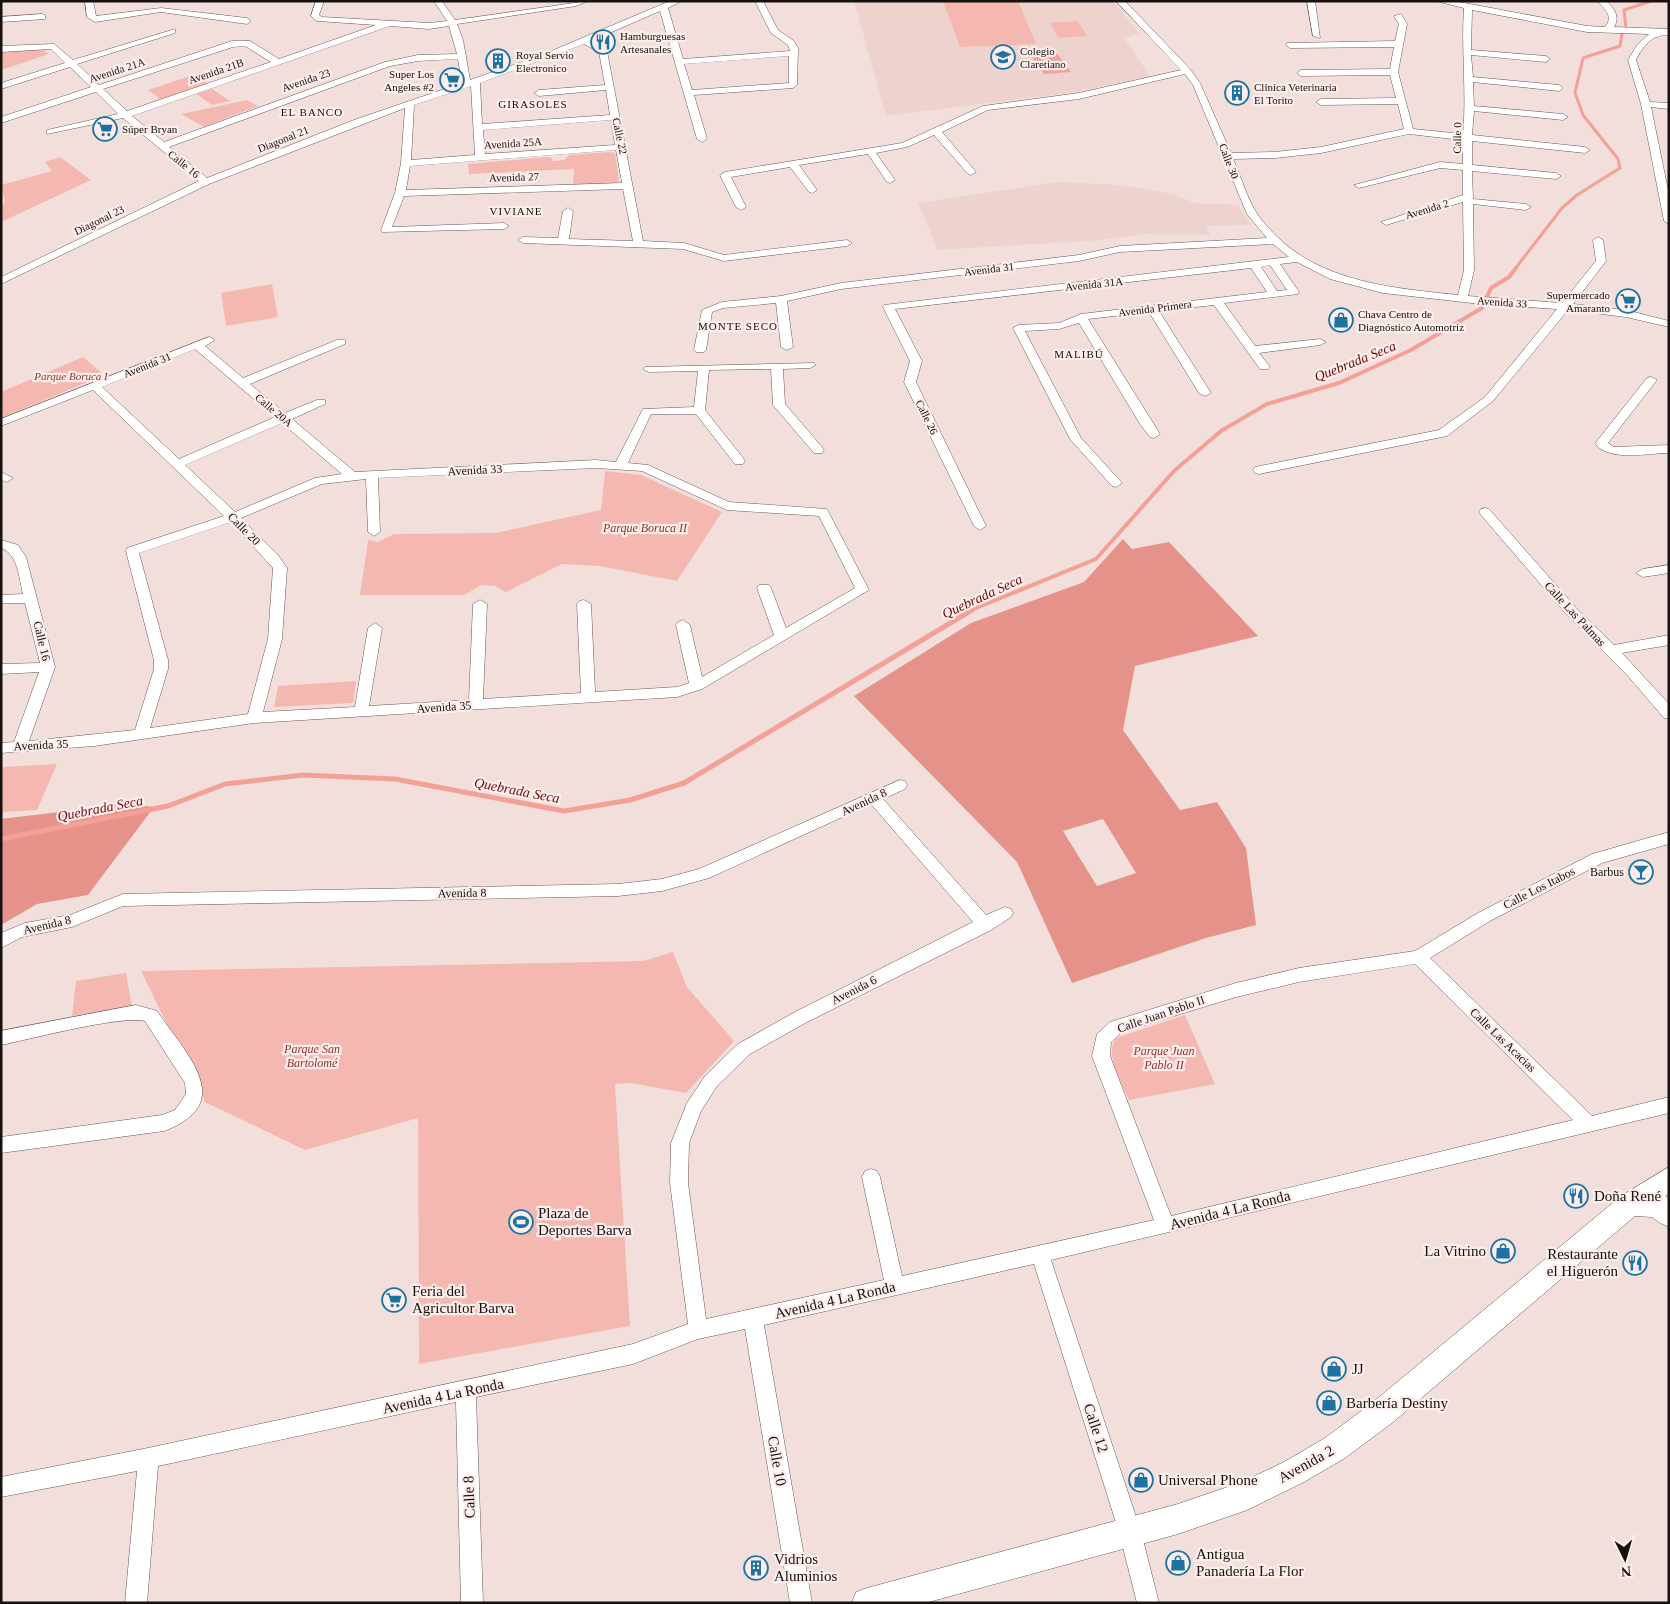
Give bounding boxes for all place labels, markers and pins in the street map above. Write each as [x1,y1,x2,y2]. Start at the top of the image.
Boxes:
restaurant icon: Hamburguesas Artesanales [590,29,616,55]
place label: Hamburguesas Artesanales [620,30,685,55]
school or university icon: Colegio Claretiano [990,44,1016,70]
place label: Colegio Claretiano [1020,45,1066,70]
building icon: Royal Servio Electronico [485,48,511,74]
place label: Royal Servio Electronico [516,49,574,74]
supermarket icon: Super Los Angeles #2 [439,67,465,93]
place label: Super Los Angeles #2 [384,68,434,93]
building icon: Clínica Veterinaria El Torito [1224,80,1250,106]
place label: Clínica Veterinaria El Torito [1254,81,1337,106]
supermarket icon: Súper Bryan [92,116,118,142]
place label: Súper Bryan [122,123,178,135]
supermarket icon: Supermercado Amaranto [1615,288,1641,314]
place label: Supermercado Amaranto [1546,289,1610,314]
shop icon: Chava Centro de Diagnóstico Automotriz [1328,307,1354,333]
place label: Chava Centro de Diagnóstico Automotriz [1358,308,1464,333]
bar icon: Barbus [1628,859,1654,885]
place label: Barbus [1590,865,1624,879]
restaurant icon: Doña René [1563,1183,1589,1209]
place label: Doña René [1594,1188,1661,1204]
place label: Plaza de Deportes Barva [538,1205,632,1238]
sports icon: Plaza de Deportes Barva [508,1209,534,1235]
shop icon: La Vitrino [1490,1238,1516,1264]
place label: La Vitrino [1424,1243,1486,1259]
place label: Restaurante el Higuerón [1547,1246,1618,1279]
restaurant icon: Restaurante el Higuerón [1622,1250,1648,1276]
place label: Feria del Agricultor Barva [412,1283,514,1316]
supermarket icon: Feria del Agricultor Barva [381,1287,407,1313]
shop icon: JJ [1321,1356,1347,1382]
place label: JJ [1352,1361,1364,1377]
shop icon: Barbería Destiny [1316,1390,1342,1416]
place label: Barbería Destiny [1346,1395,1449,1411]
shop icon: Universal Phone [1128,1467,1154,1493]
place label: Universal Phone [1158,1472,1258,1488]
place label: Antigua Panadería La Flor [1196,1546,1303,1579]
shop icon: Antigua Panadería La Flor [1165,1550,1191,1576]
place label: Vidrios Aluminios [774,1551,838,1584]
building icon: Vidrios Aluminios [743,1555,769,1581]

